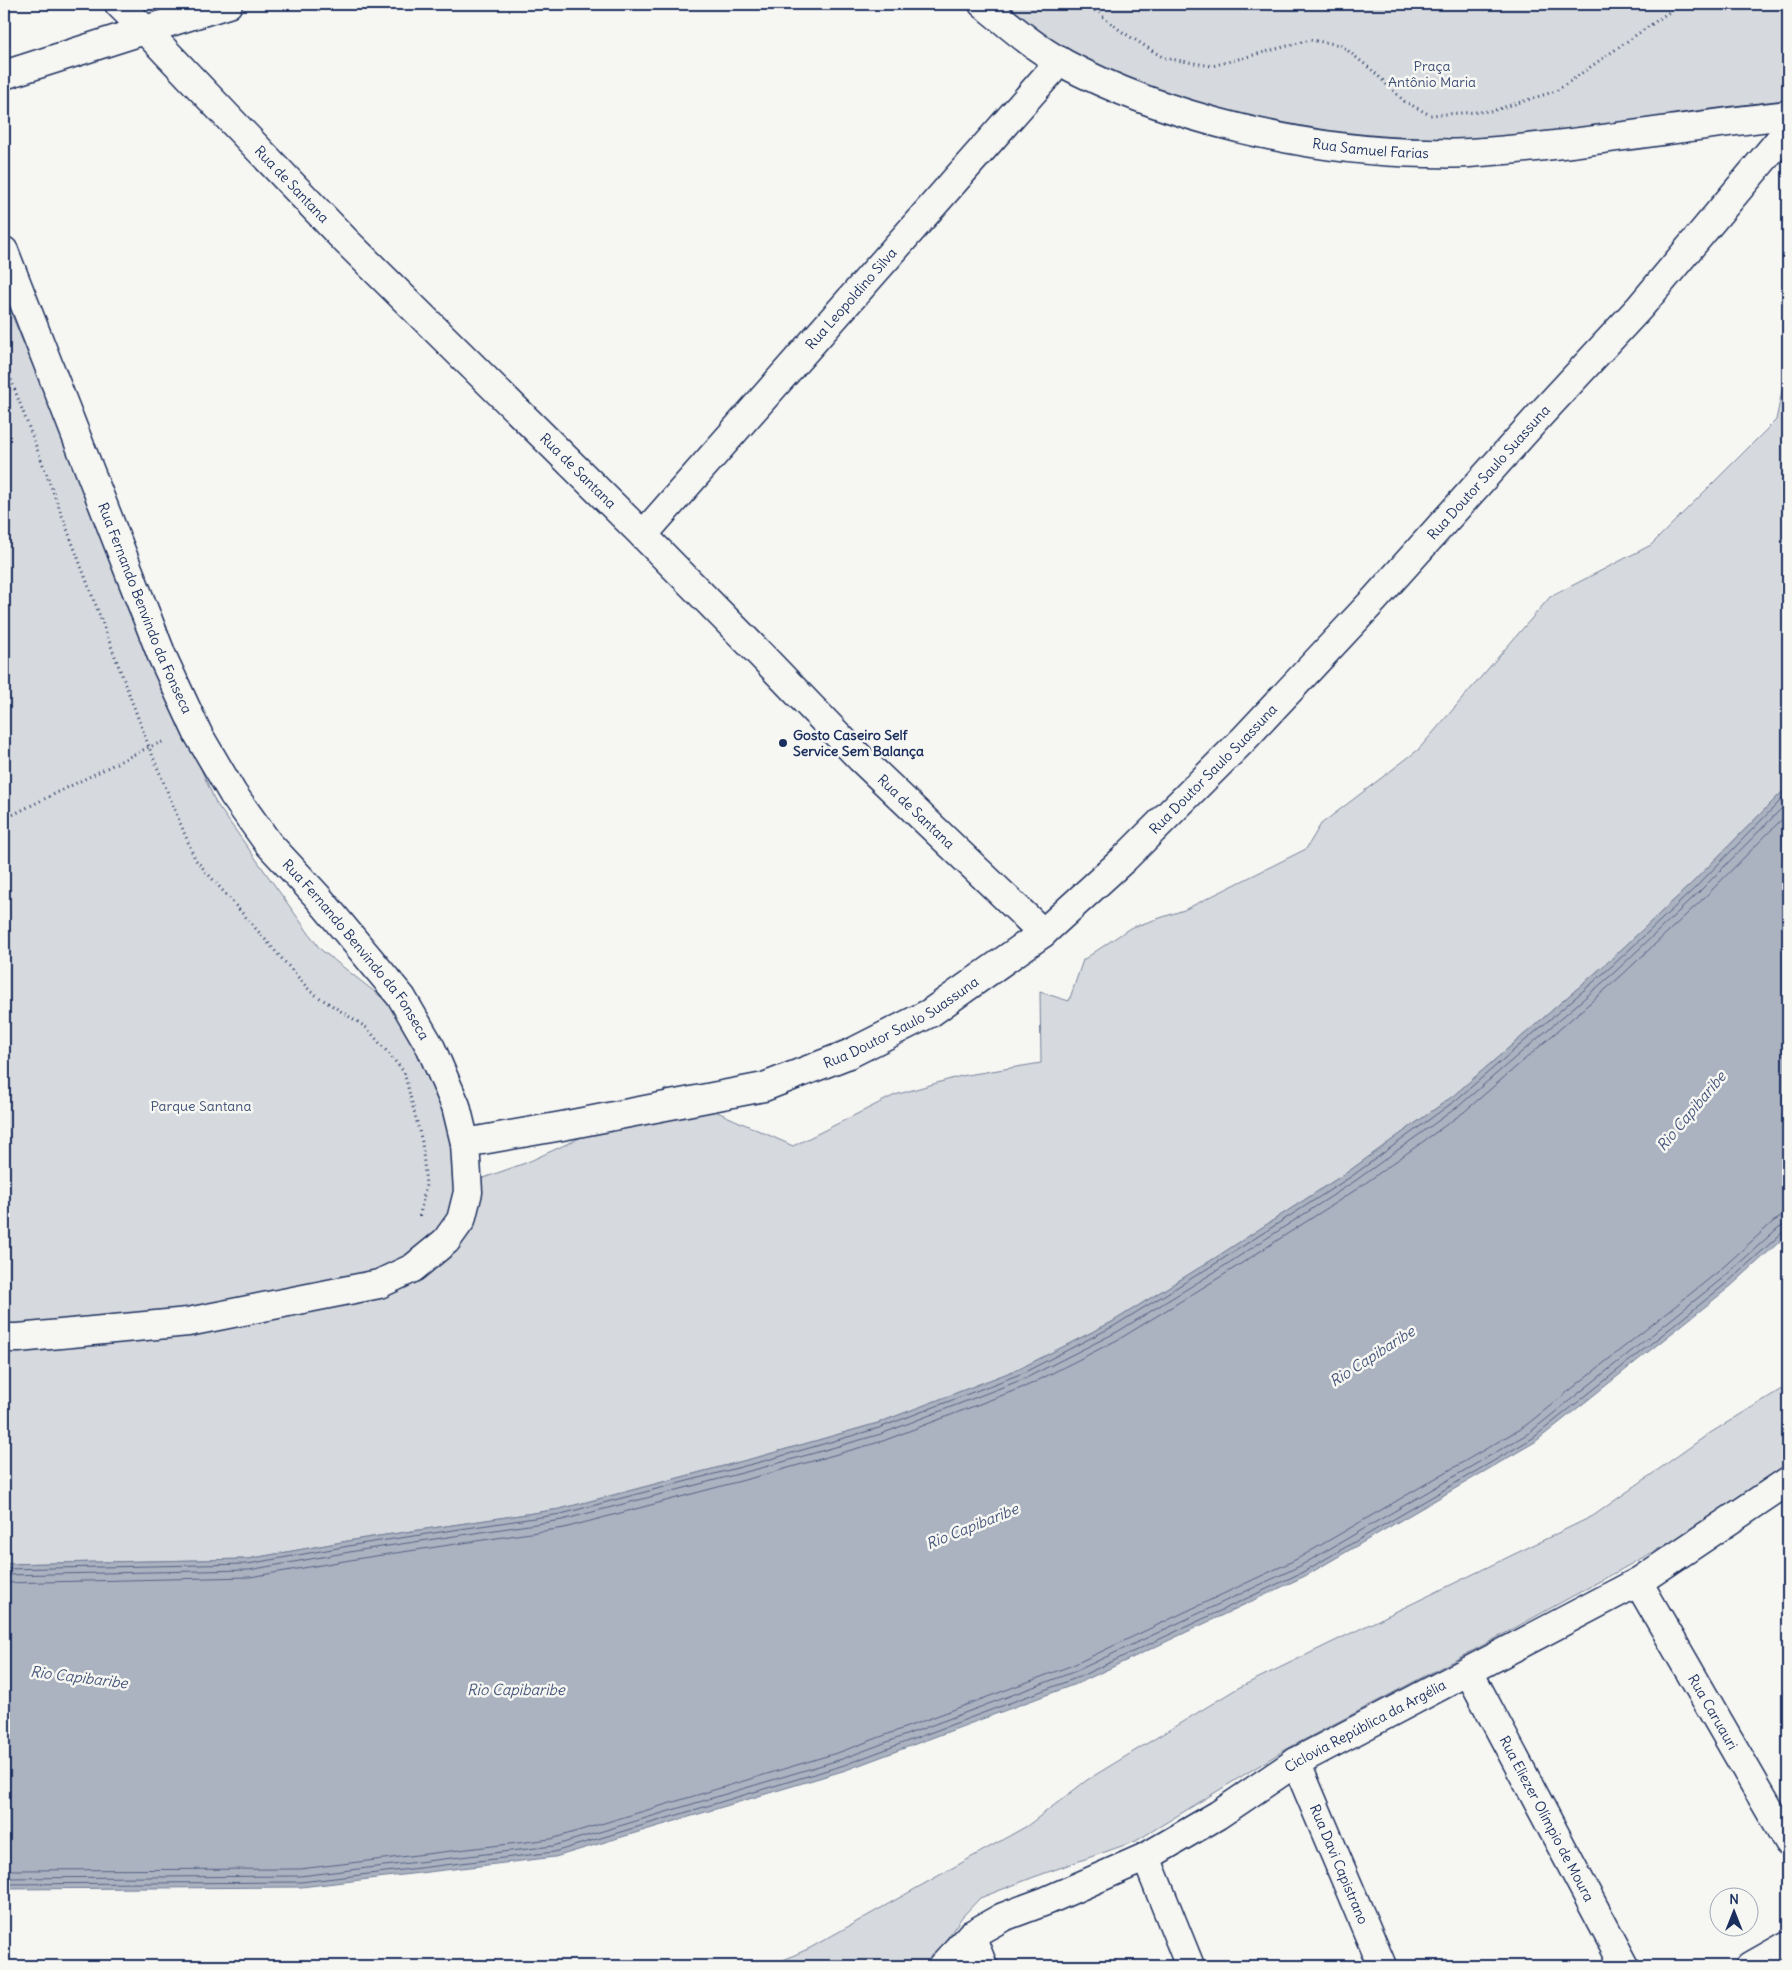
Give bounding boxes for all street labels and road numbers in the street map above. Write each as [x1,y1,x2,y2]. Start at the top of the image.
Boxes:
street label: Rua Samuel Farias [1311,134,1429,162]
street label: Rua de Santana [251,142,333,227]
street label: Rua Leopoldino Silva [802,244,901,353]
street label: Rua Doutor Saulo Suassuna [1423,401,1554,543]
street label: Rua de Santana [536,429,620,512]
street label: Rua Fernando Benvindo da Fonseca [94,500,196,717]
street label: Rua Doutor Saulo Suassuna [1145,700,1281,838]
street label: Rua de Santana [874,771,958,853]
street label: Rua Fernando Benvindo da Fonseca [279,856,433,1043]
street label: Rua Doutor Saulo Suassuna [821,972,982,1072]
street label: Rua Caruauri [1684,1671,1742,1753]
street label: Ciclovia República da Argélia [1281,1676,1449,1776]
street label: Rua Eliezer Olímpio de Moura [1495,1733,1598,1905]
street label: Rua Davi Capistrano [1306,1802,1372,1927]

